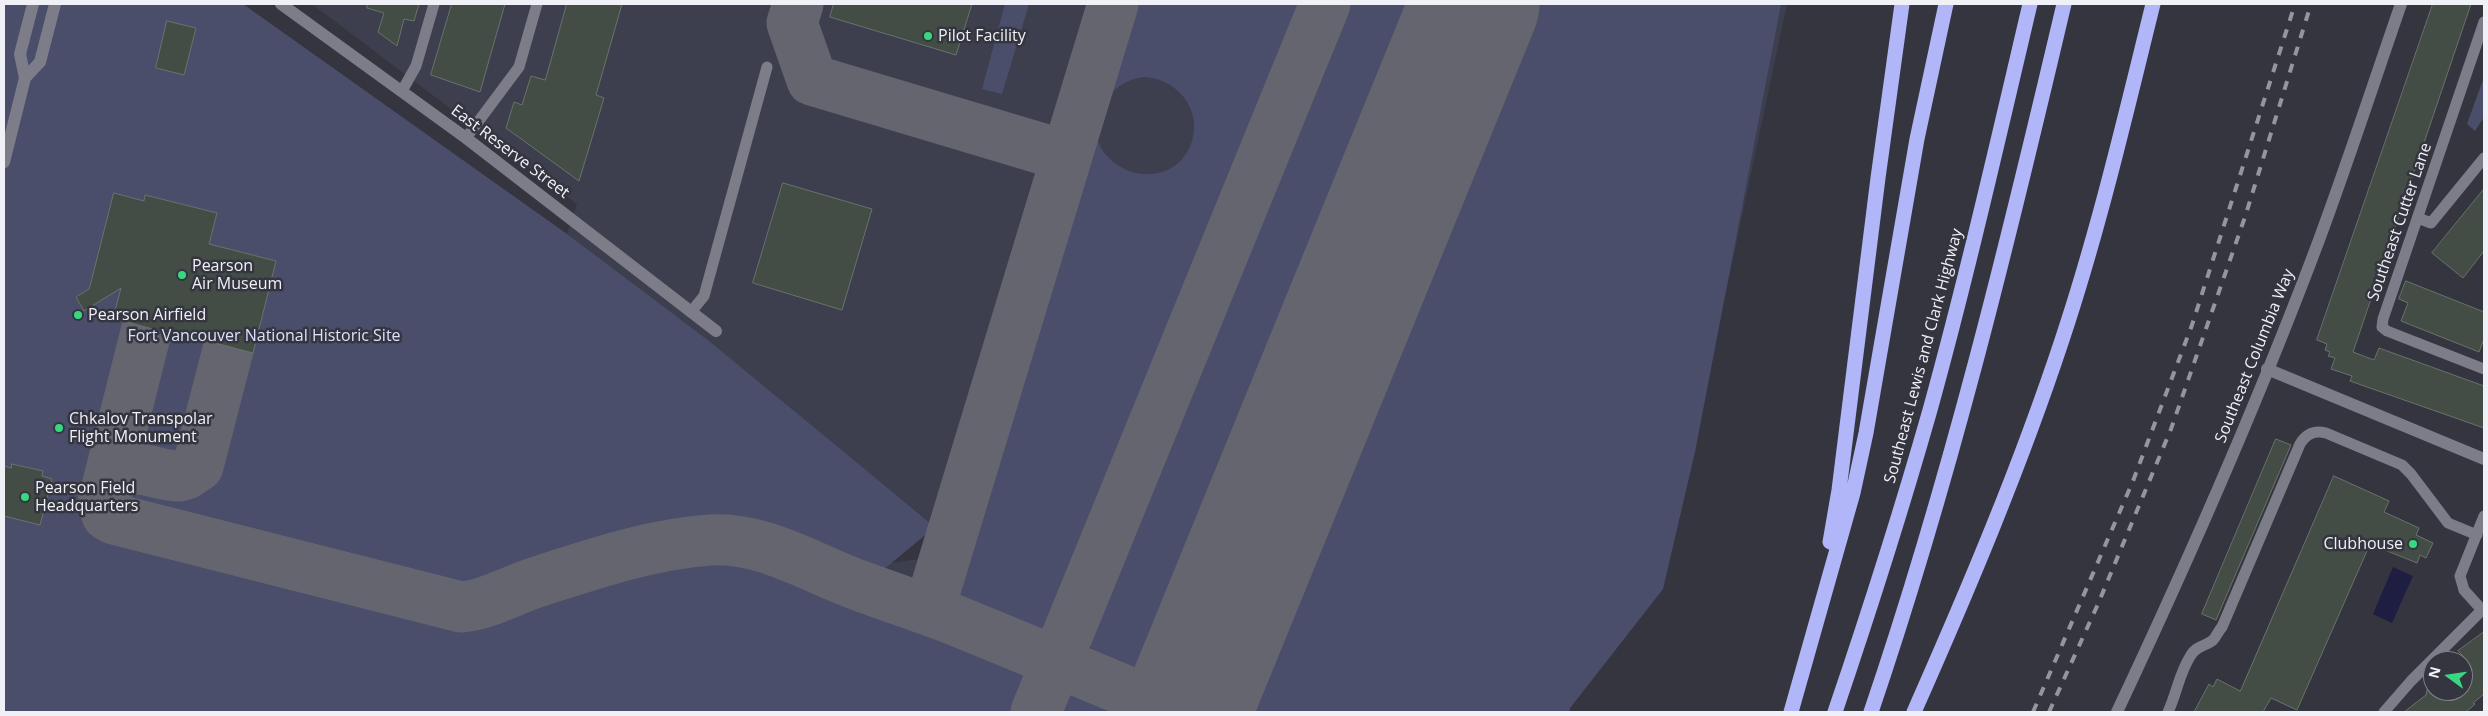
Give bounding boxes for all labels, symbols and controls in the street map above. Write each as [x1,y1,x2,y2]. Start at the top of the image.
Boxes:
place label: Pilot Facility [938,26,1026,46]
marker: Pilot Facility [922,30,934,42]
street label: East Reserve Street [447,101,573,203]
street label: Southeast Cutter Lane [2364,140,2436,304]
street label: Southeast Lewis and Clark Highway [1881,226,1967,486]
place label: Pearson Air Museum [192,256,282,294]
street label: Southeast Columbia Way [2211,266,2299,446]
marker: Pearson Air Museum [176,269,188,281]
place label: Pearson Airfield [88,305,206,325]
marker: Pearson Airfield [72,309,84,321]
park label: Fort Vancouver National Historic Site [127,326,401,346]
place label: Chkalov Transpolar Flight Monument [69,409,213,447]
marker: Chkalov Transpolar Flight Monument [53,422,65,434]
place label: Pearson Field Headquarters [35,478,138,516]
marker: Pearson Field Headquarters [19,491,31,503]
place label: Clubhouse [2323,534,2403,554]
marker: Clubhouse [2407,538,2419,550]
north arrow [2423,651,2473,701]
text: N [2423,665,2445,680]

